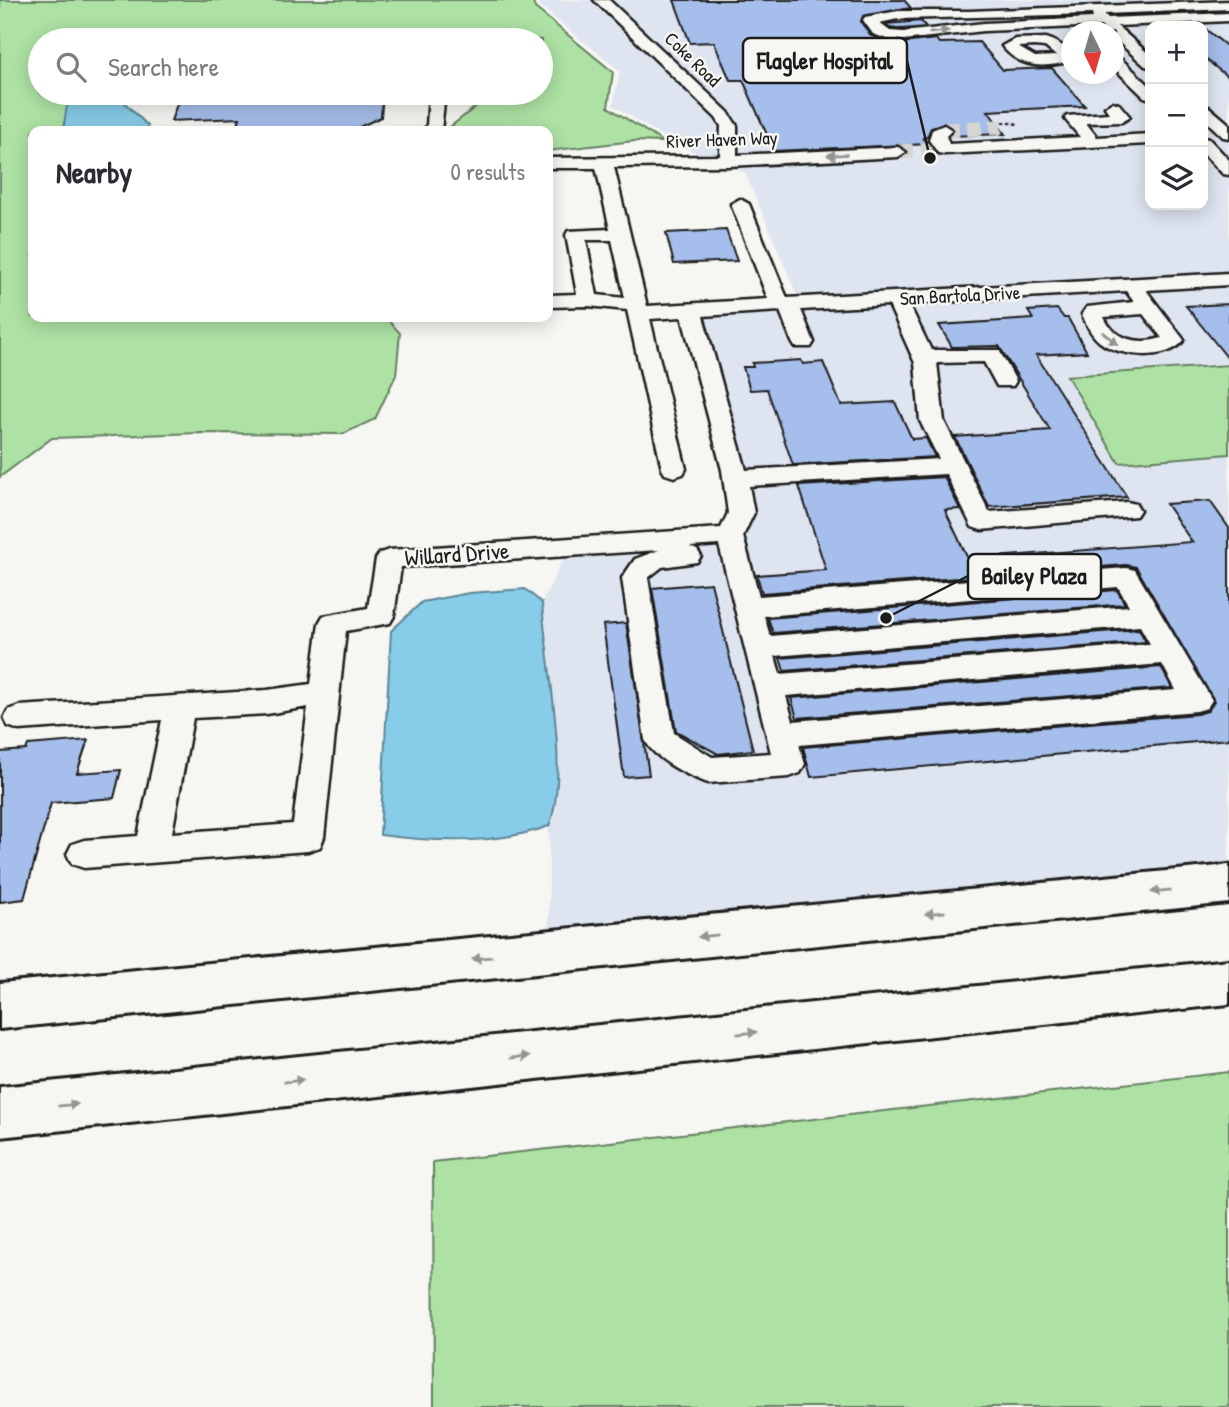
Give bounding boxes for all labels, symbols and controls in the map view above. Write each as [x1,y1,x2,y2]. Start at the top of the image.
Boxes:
north arrow [1061,21,1124,84]
map controls [1145,21,1208,210]
button: + [1145,21,1208,84]
street label: Coke Road [659,26,727,93]
one-way arrow [929,27,951,38]
search box [28,28,553,105]
callout: Flagler Hospital [743,38,907,83]
text: Flagler Hospital [756,44,894,77]
icon: search [52,48,90,86]
text: Search here [108,49,219,84]
button: − [1145,84,1208,147]
street label: River Haven Way [666,124,778,154]
button: layers [1145,147,1208,210]
one-way arrow [826,149,848,160]
text: Nearby [56,152,132,192]
text: 0 results [450,156,525,187]
street label: San Bartola Drive [899,279,1021,311]
one-way arrow [1102,330,1119,345]
street label: Willard Drive [404,534,510,573]
callout: Bailey Plaza [968,554,1101,599]
text: Bailey Plaza [981,559,1087,592]
one-way arrow [1150,886,1172,897]
one-way arrow [923,908,945,919]
one-way arrow [697,931,719,942]
one-way arrow [471,953,493,964]
one-way arrow [736,1027,758,1038]
one-way arrow [510,1051,532,1062]
one-way arrow [283,1075,305,1086]
one-way arrow [57,1099,79,1110]

